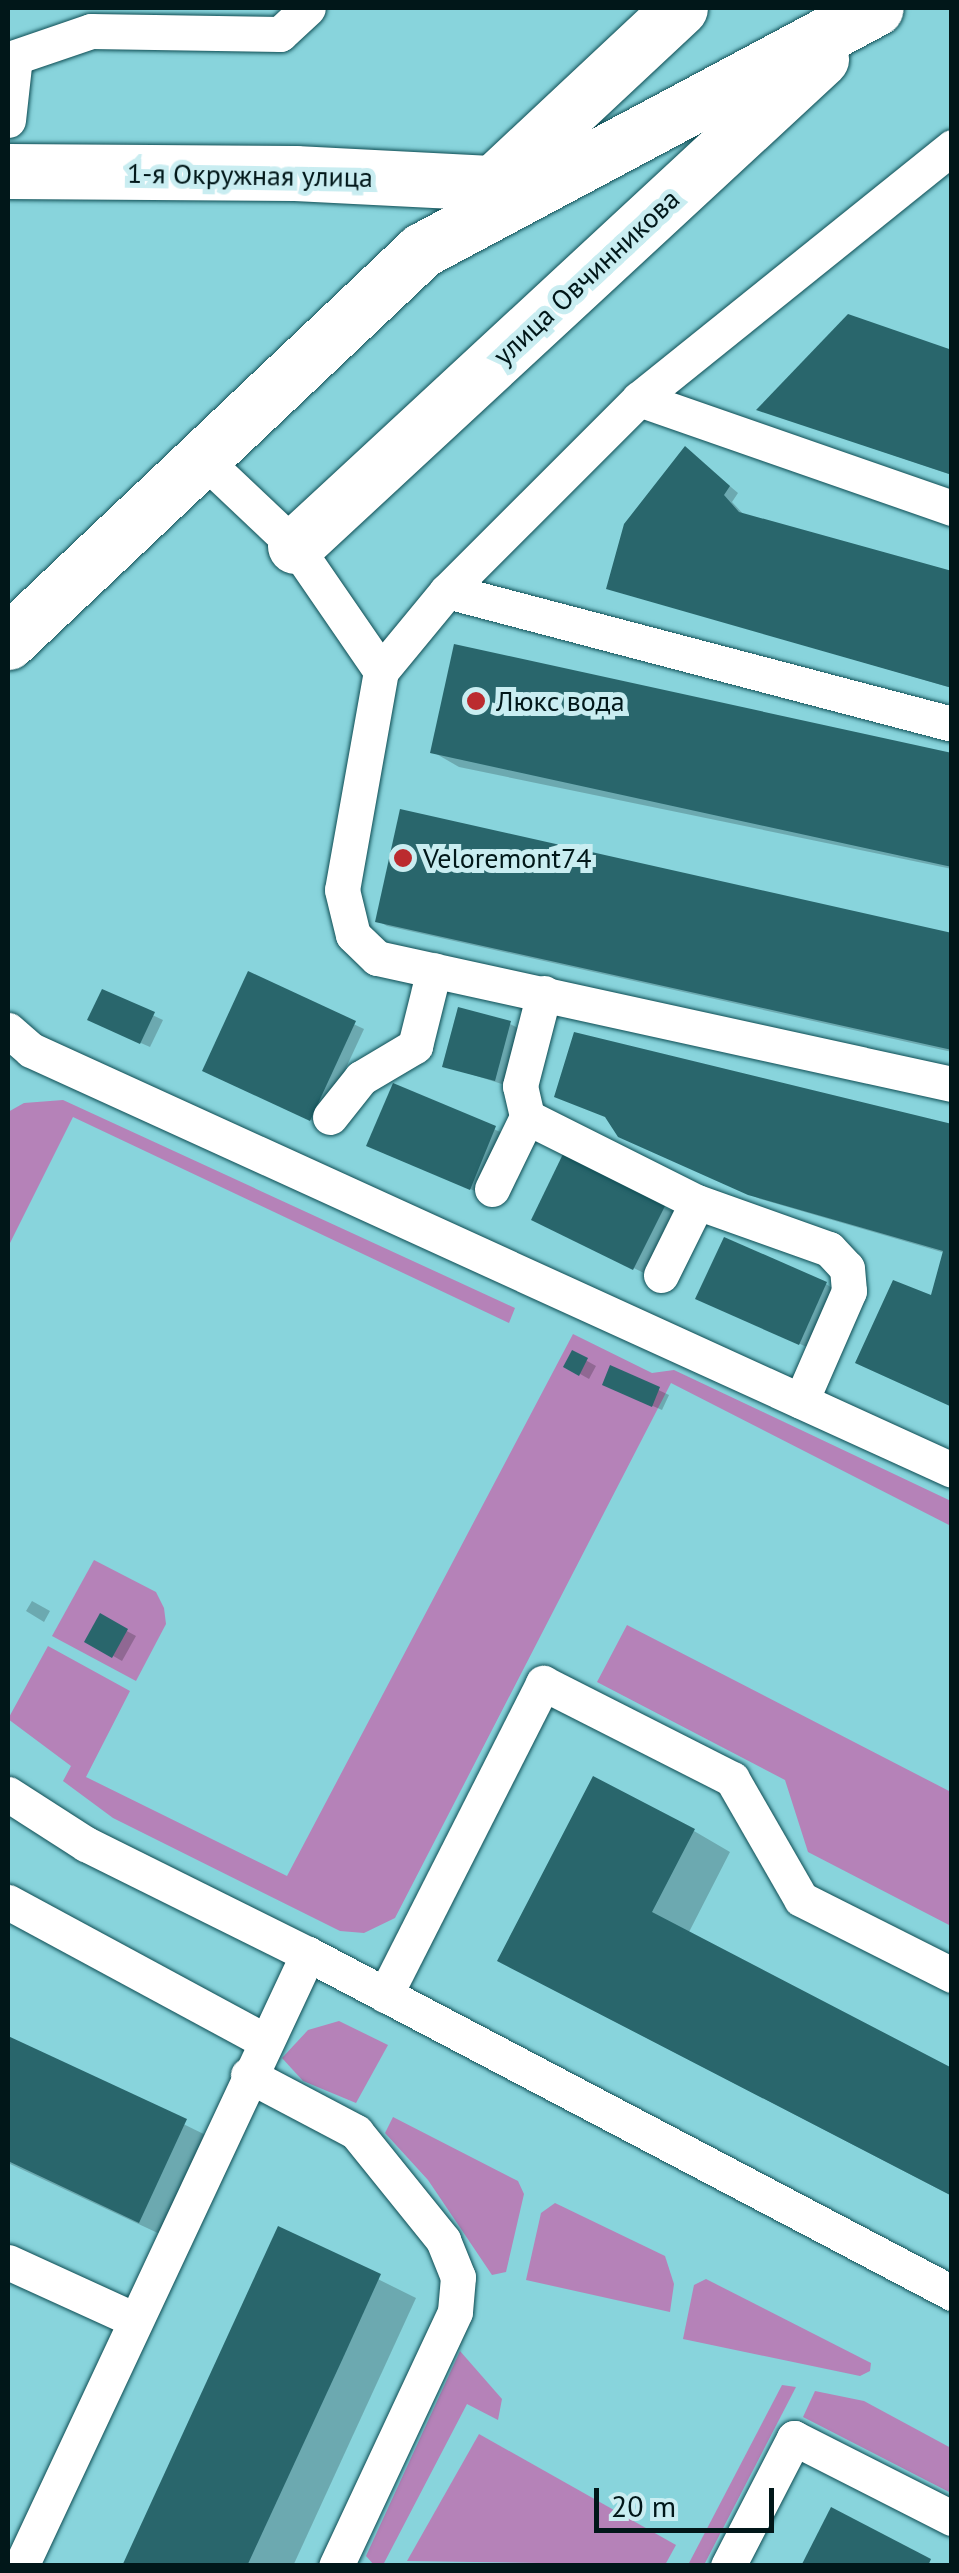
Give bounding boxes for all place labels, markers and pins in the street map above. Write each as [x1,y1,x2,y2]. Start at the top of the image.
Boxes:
place label: Люкс вода [496,684,625,718]
marker: Люкс вода [465,690,487,712]
place label: Veloremont74 [423,841,592,875]
marker: Veloremont74 [392,847,414,869]

